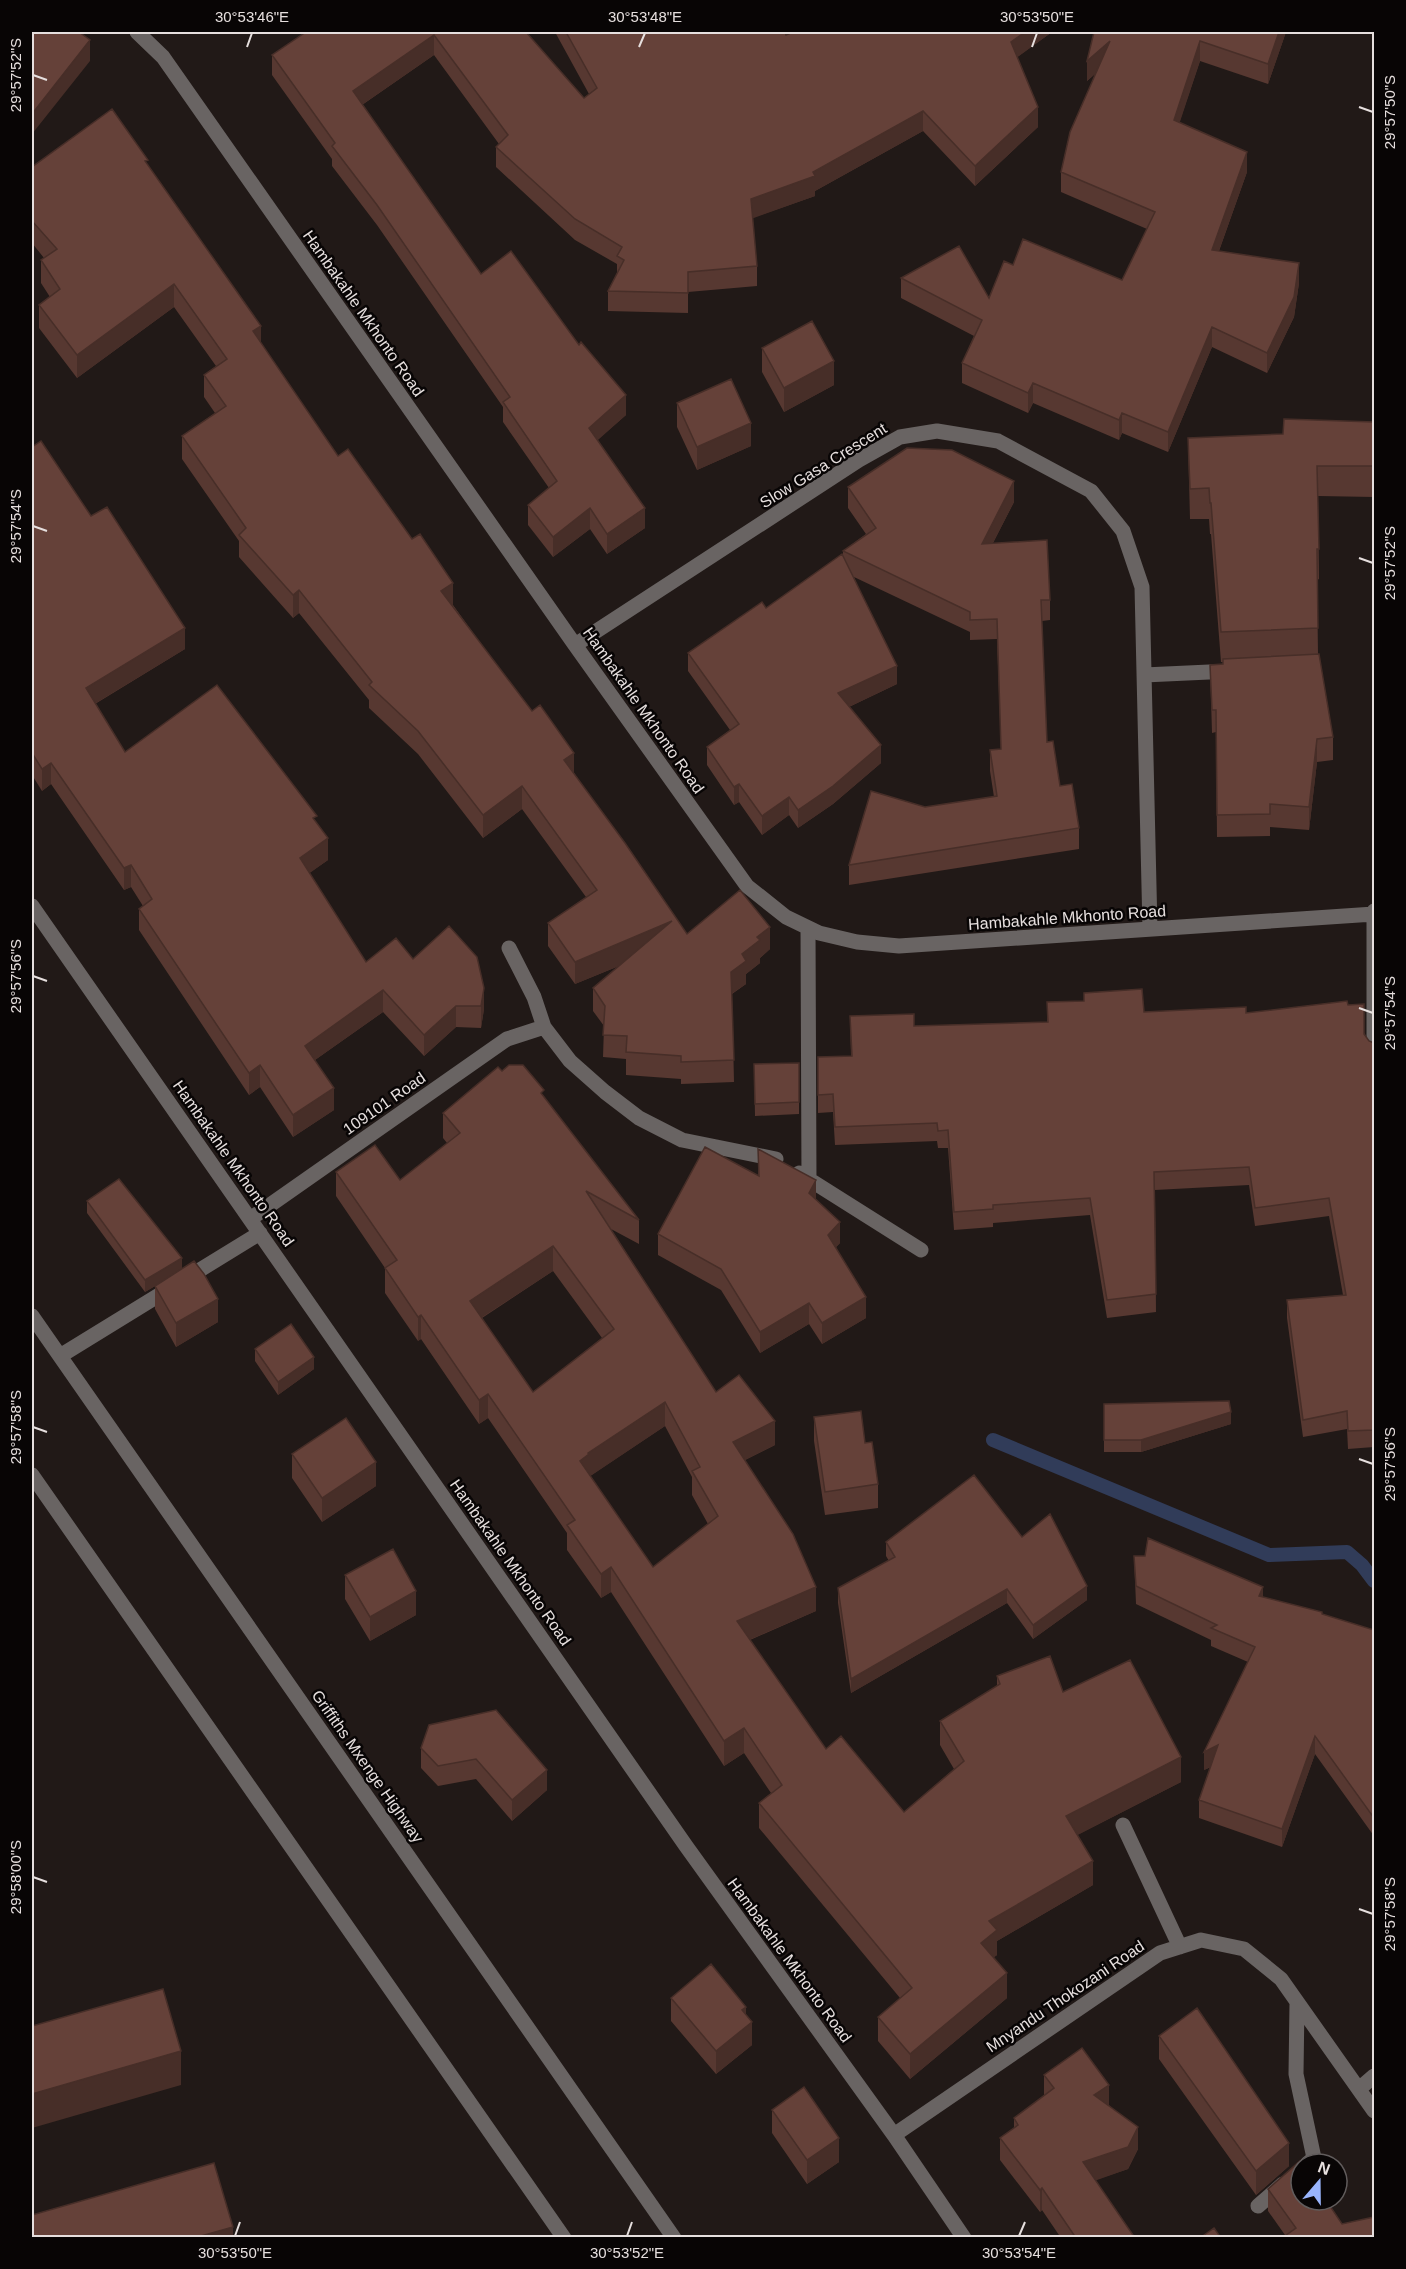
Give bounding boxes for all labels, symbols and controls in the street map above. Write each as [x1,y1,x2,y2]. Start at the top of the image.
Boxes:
text: 30°53'46"E [215,8,289,25]
text: 30°53'48"E [608,8,682,25]
text: 30°53'50"E [1000,8,1074,25]
text: 29°57'52"S [7,38,24,112]
text: 29°57'50"S [1381,75,1398,149]
street label: Hambakahle Mkhonto Road [300,227,427,399]
street label: Slow Gasa Crescent [757,419,890,511]
text: 29°57'54"S [7,489,24,563]
text: 29°57'52"S [1381,526,1398,600]
street label: Hambakahle Mkhonto Road [580,624,707,796]
street label: Hambakahle Mkhonto Road [968,902,1167,933]
text: 29°57'56"S [7,939,24,1013]
text: 29°57'54"S [1381,976,1398,1050]
street label: 109101 Road [340,1069,429,1138]
street label: Hambakahle Mkhonto Road [170,1077,297,1249]
text: 29°57'58"S [7,1390,24,1464]
text: 29°57'56"S [1381,1427,1398,1501]
street label: Hambakahle Mkhonto Road [447,1476,574,1648]
street label: Griffiths Mxenge Highway [308,1687,427,1846]
text: 29°58'00"S [7,1840,24,1914]
street label: Hambakahle Mkhonto Road [724,1875,855,2046]
text: 29°57'58"S [1381,1877,1398,1951]
street label: Mnyandu Thokozani Road [983,1937,1147,2056]
north arrow [1289,2152,1349,2212]
text: N [1316,2158,1332,2178]
text: 30°53'50"E [198,2244,272,2261]
text: 30°53'52"E [590,2244,664,2261]
text: 30°53'54"E [982,2244,1056,2261]

